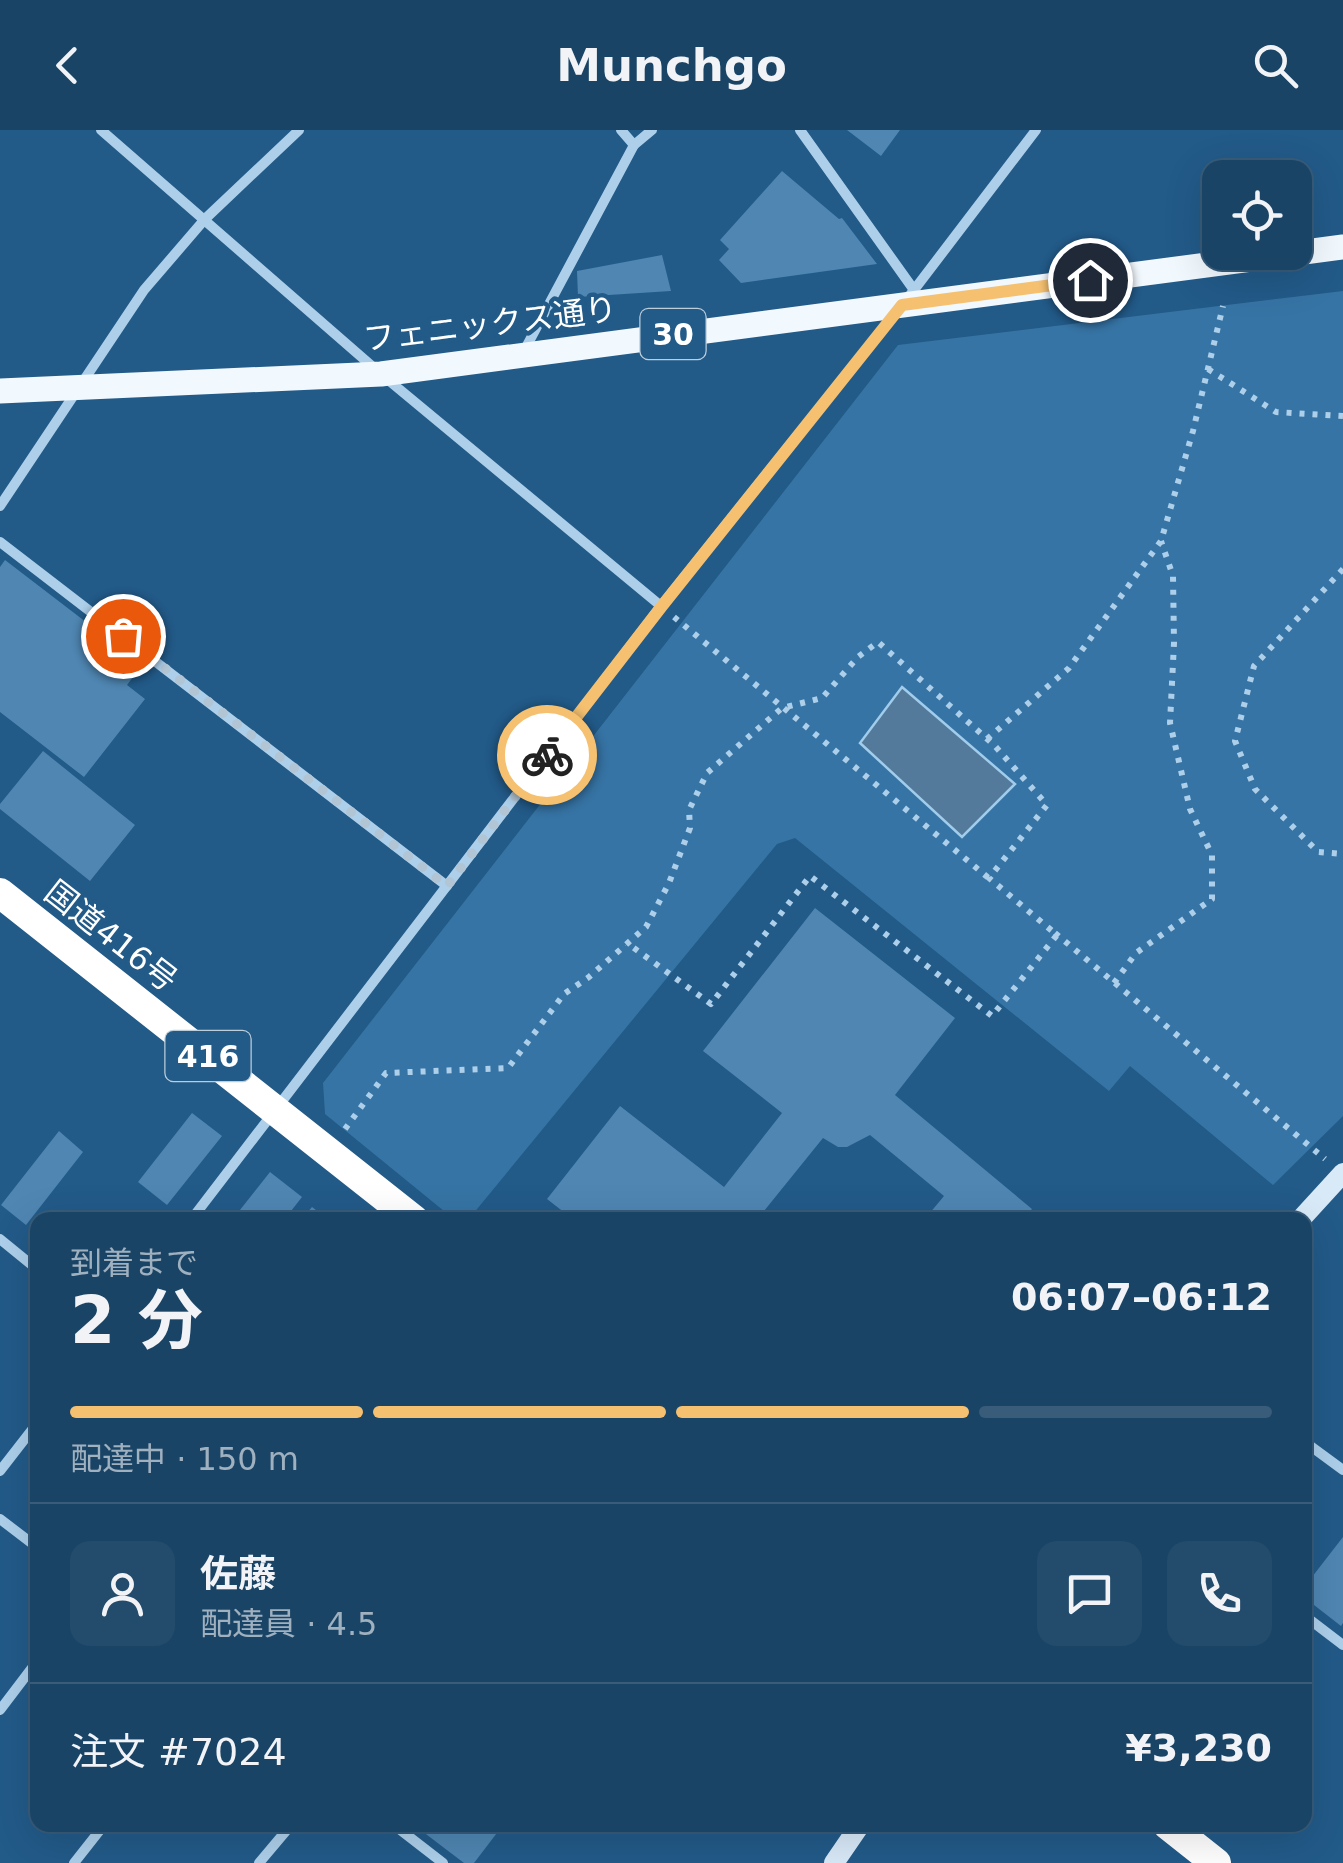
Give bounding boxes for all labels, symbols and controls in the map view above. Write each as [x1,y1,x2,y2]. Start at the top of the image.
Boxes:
icon: back [40,38,95,93]
icon: search [1248,38,1303,93]
text: Munchgo [556,39,787,92]
map controls [1202,160,1312,270]
button: locate [1202,160,1312,270]
pin [1048,238,1133,323]
icon: home [1063,253,1118,308]
street label: フェニックス通り [361,290,619,358]
road number: 30 [640,309,706,359]
pin [81,594,166,679]
icon: bag [96,609,151,664]
courier [497,705,597,805]
icon: bike [520,728,575,783]
street label: 国道416号 [37,873,185,999]
road number: 416 [166,1031,250,1081]
text: 到着まで [70,1244,198,1282]
text: 06:07–06:12 [1011,1275,1272,1319]
text: 2 分 [70,1283,203,1358]
text: 配達中 · 150 m [70,1440,299,1478]
button: person [70,1541,175,1646]
button: chat [1037,1541,1142,1646]
button: phone [1167,1541,1272,1646]
text: 佐藤 [200,1552,276,1596]
text: 配達員 · 4.5 [200,1605,377,1643]
text: ¥3,230 [1125,1726,1272,1770]
text: 注文 #7024 [70,1730,287,1774]

